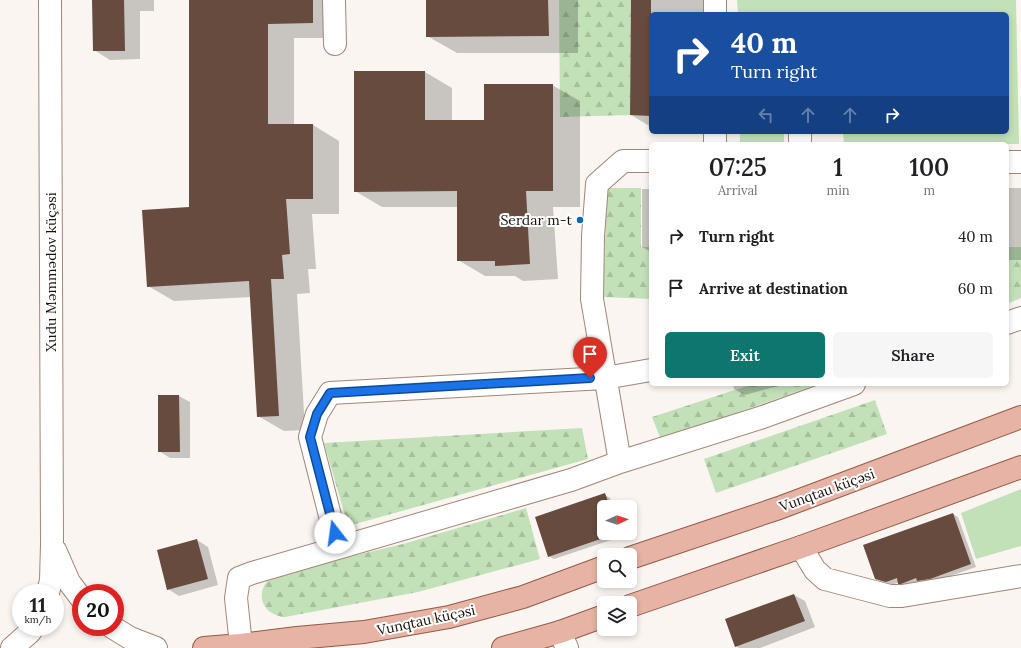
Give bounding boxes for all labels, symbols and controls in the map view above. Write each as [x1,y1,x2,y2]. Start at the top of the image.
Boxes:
text: 40 m [731,25,797,61]
icon: right [665,28,717,80]
text: Turn right [731,60,817,83]
icon: left [755,104,777,126]
icon: ahead [797,104,819,126]
icon: ahead [839,104,861,126]
icon: right [881,104,903,126]
text: 07:25 [709,152,767,183]
text: 1 [833,152,843,183]
text: 100 [910,152,949,183]
text: Arrival [718,182,758,199]
text: min [827,182,850,199]
text: m [924,182,935,199]
street label: Xudu Məmmədov küçəsi [42,192,60,352]
place label: Serdar m-t [500,211,573,229]
marker: Serdar m-t [575,215,585,225]
icon: right [665,225,687,247]
text: Turn right [699,227,775,246]
text: 40 m [958,227,993,246]
icon: arrive [665,277,687,299]
text: Arrive at destination [699,279,848,298]
text: 60 m [958,279,993,298]
button: Exit [665,332,825,378]
button: Share [833,332,993,378]
pin [573,337,607,378]
icon: arrive [579,343,601,365]
street label: Vunqtau küçəsi [776,464,877,516]
north arrow [597,500,637,540]
map controls [597,500,637,636]
position arrow [314,512,356,554]
button: search [597,548,637,588]
speed limit sign: 20 [72,584,124,636]
text: 11 [30,592,46,617]
button: layers [597,596,637,636]
street label: Vunqtau küçəsi [374,601,477,639]
text: km/h [24,613,52,626]

